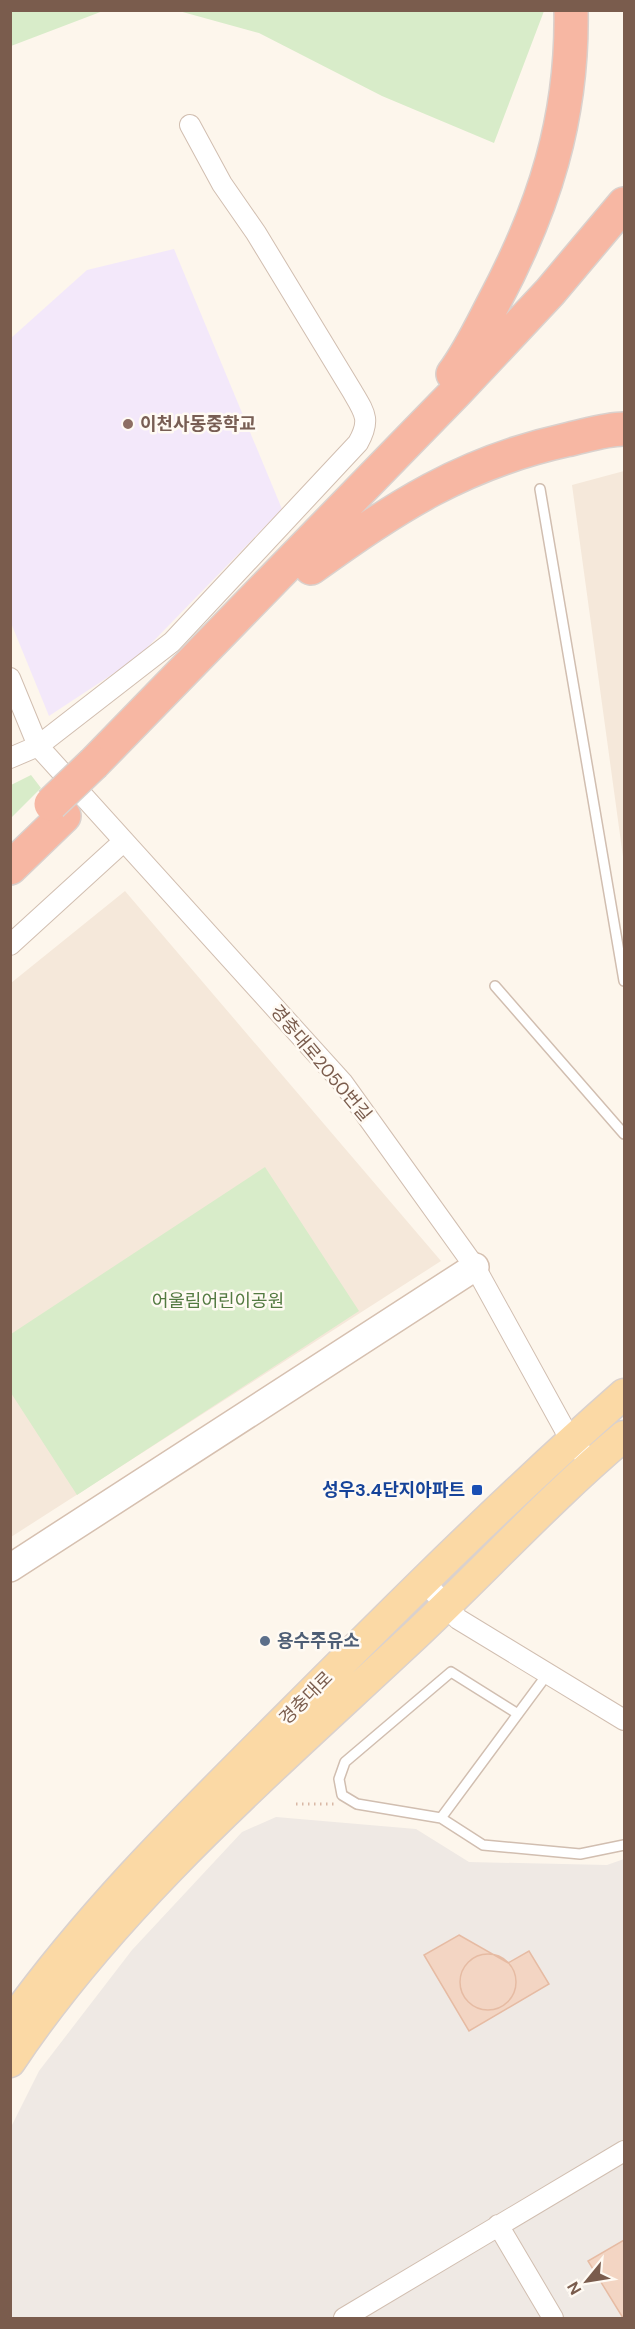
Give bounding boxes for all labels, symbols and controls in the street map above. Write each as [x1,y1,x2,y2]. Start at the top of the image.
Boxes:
place label: 이천사동중학교 [140,412,256,436]
marker: 이천사동중학교 [121,417,135,431]
street label: 경충대로2050번길 [265,1000,377,1126]
park label: 어울림어린이공원 [152,1289,284,1313]
place label: 성우3.4단지아파트 [322,1478,465,1502]
marker: 성우3.4단지아파트 [470,1483,484,1497]
place label: 용수주유소 [277,1629,360,1653]
marker: 용수주유소 [258,1634,272,1648]
street label: 경충대로 [274,1666,338,1730]
north arrow [557,2251,617,2311]
text: N [562,2278,586,2299]

